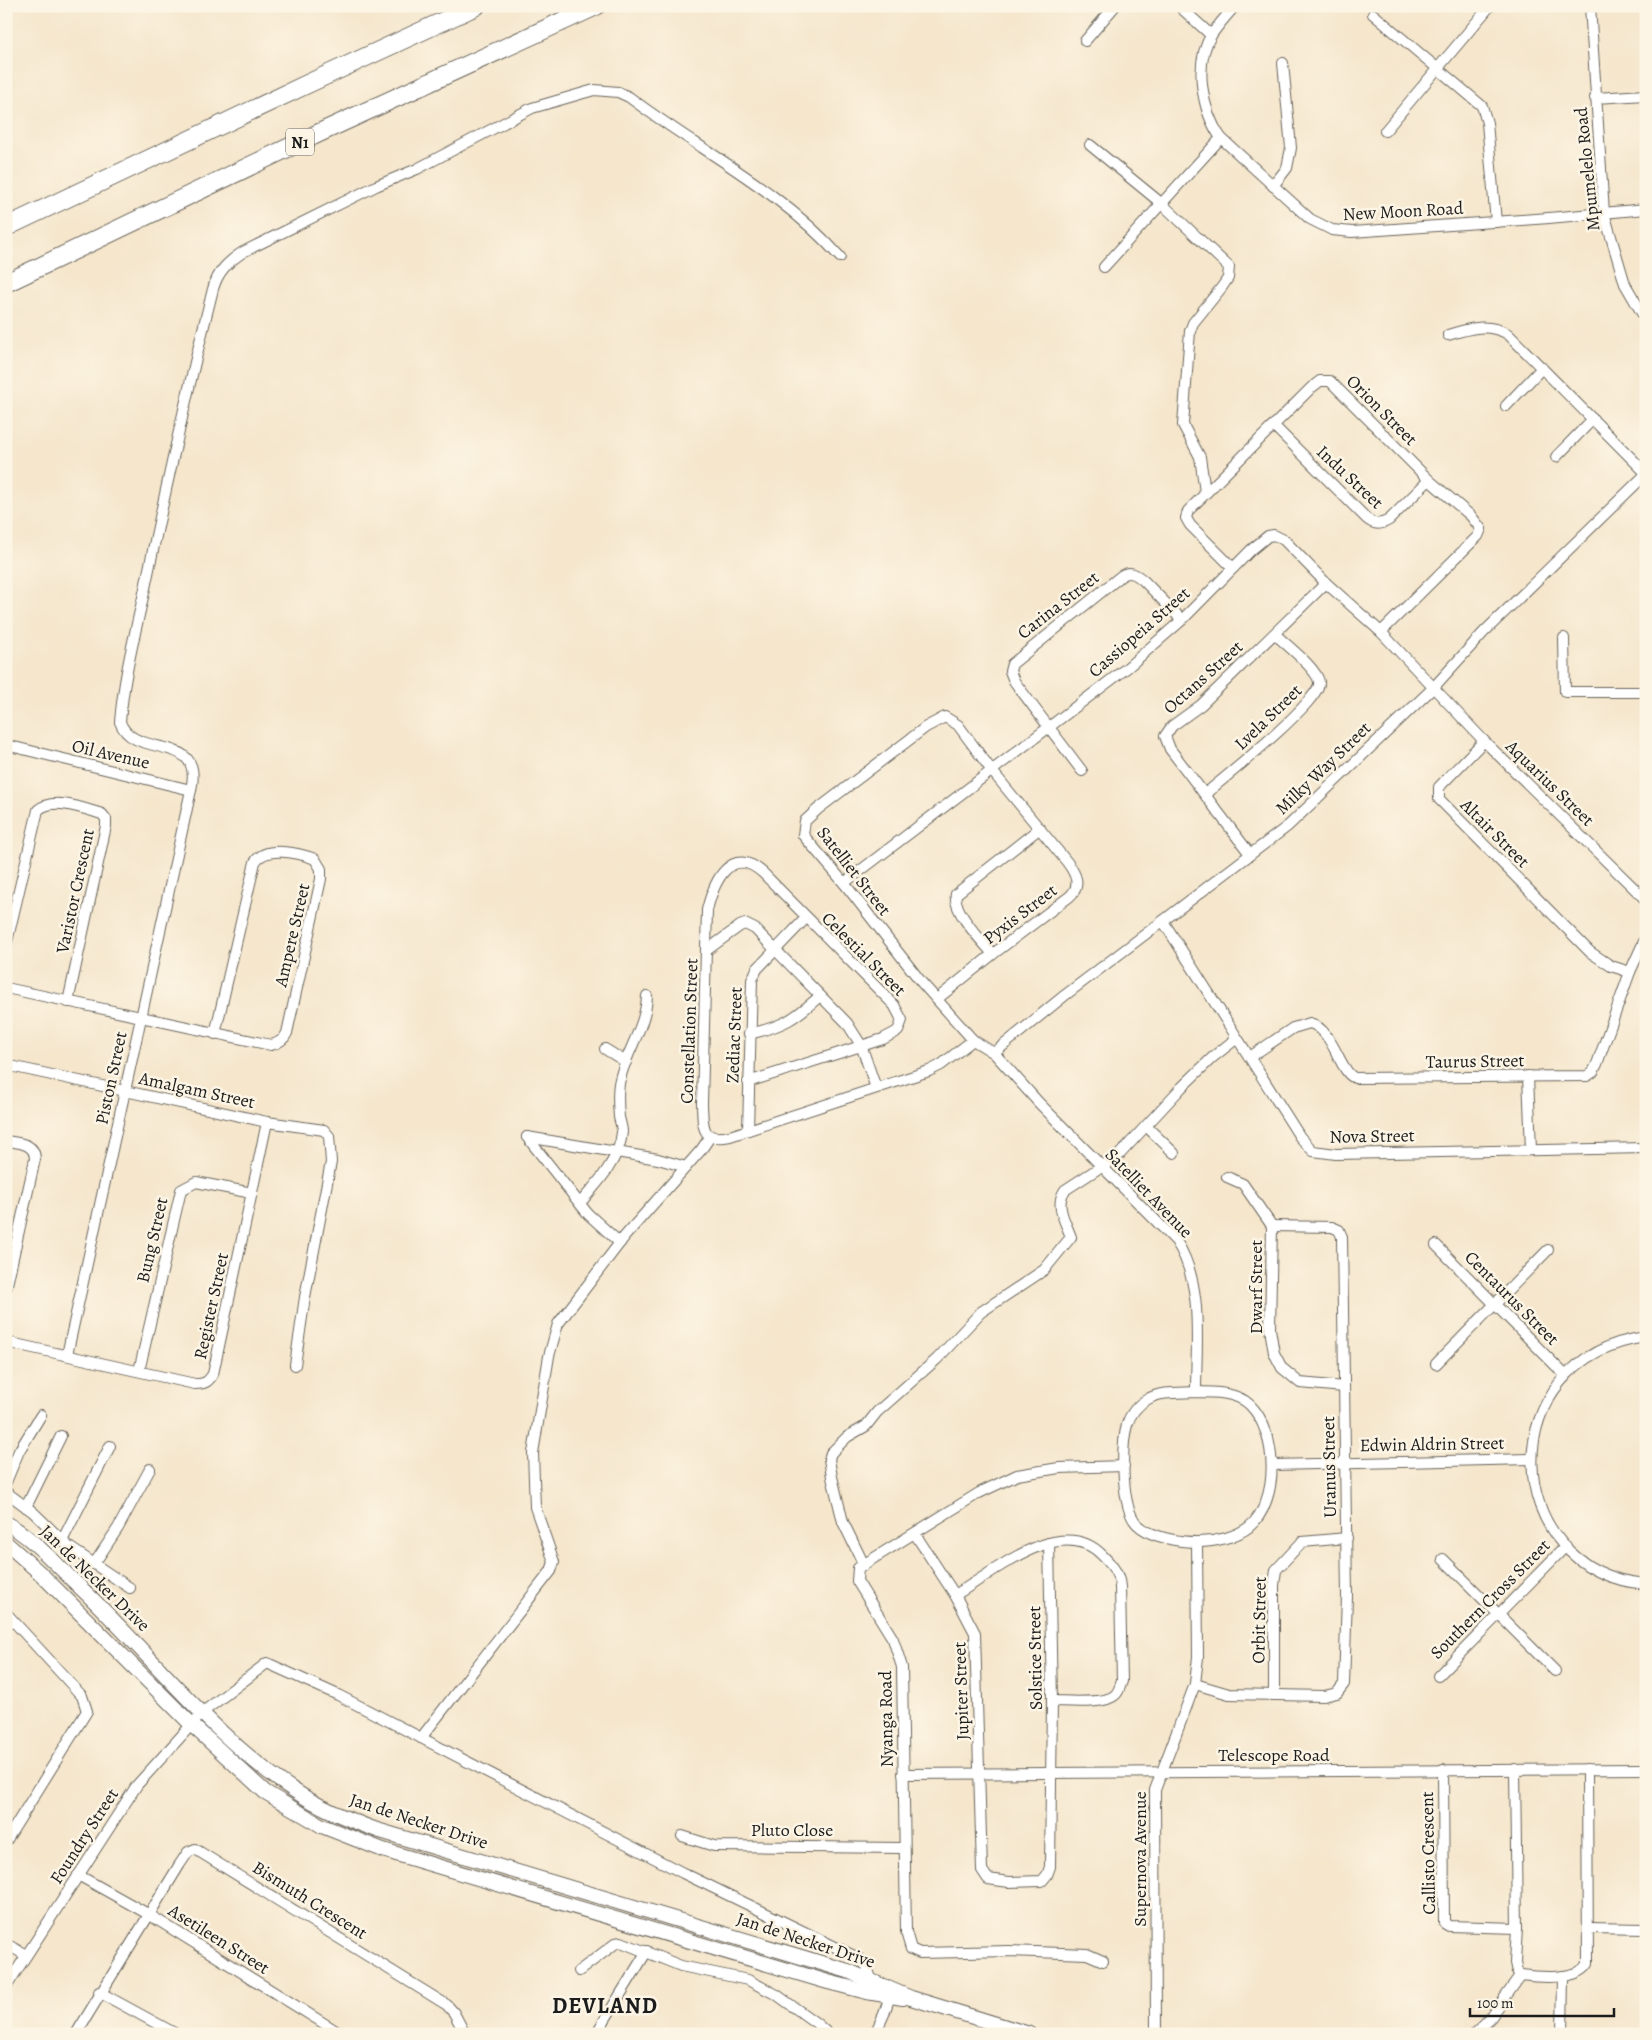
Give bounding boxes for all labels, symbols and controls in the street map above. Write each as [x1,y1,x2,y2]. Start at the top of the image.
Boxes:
street label: Mpumelelo Road [1569,106,1605,232]
road number: N1 [286,128,314,156]
street label: New Moon Road [1342,196,1464,226]
street label: Orion Street [1341,369,1423,451]
street label: Indu Street [1311,440,1389,514]
street label: Carina Street [1012,565,1104,645]
street label: Cassiopeia Street [1083,581,1195,683]
street label: Octans Street [1158,635,1248,719]
street label: Lvela Street [1229,679,1307,755]
street label: Milky Way Street [1270,716,1376,820]
street label: Oil Avenue [70,733,152,775]
street label: Aquarius Street [1500,734,1600,831]
street label: Altair Street [1454,792,1535,873]
street label: Satelliet Street [812,821,897,921]
street label: Varistor Crescent [50,827,100,956]
street label: Pyxis Street [978,878,1062,950]
street label: Ampere Street [268,881,316,990]
street label: Celestial Street [817,907,912,1002]
street label: Constellation Street [674,958,704,1104]
street label: Zediac Street [720,986,748,1084]
street label: Piston Street [89,1029,133,1127]
street label: Taurus Street [1425,1048,1525,1074]
street label: Amalgam Street [136,1066,257,1114]
street label: Nova Street [1329,1123,1415,1149]
street label: Satelliet Avenue [1100,1143,1198,1243]
street label: Bung Street [130,1195,174,1285]
street label: Dwarf Street [1244,1240,1268,1334]
street label: Centaurus Street [1459,1245,1565,1351]
street label: Register Street [188,1250,234,1362]
street label: Uranus Street [1316,1416,1342,1518]
street label: Edwin Aldrin Street [1359,1431,1505,1457]
street label: Jan de Necker Drive [35,1519,155,1637]
street label: Southern Cross Street [1425,1534,1555,1664]
street label: Orbit Street [1246,1576,1272,1664]
street label: Solstice Street [1022,1606,1048,1710]
street label: Jupiter Street [947,1641,975,1741]
street label: Nyanga Road [873,1670,899,1768]
street label: Telescope Road [1218,1743,1330,1767]
street label: Foundry Street [44,1783,124,1889]
street label: Jan de Necker Drive [347,1787,491,1855]
street label: Supernova Avenue [1128,1791,1152,1927]
street label: Callisto Crescent [1415,1791,1441,1915]
street label: Pluto Close [751,1818,833,1842]
street label: Bismuth Crescent [248,1855,372,1945]
street label: Asetileen Street [163,1898,274,1980]
street label: Jan de Necker Drive [734,1906,878,1974]
scale bar [1470,1985,1613,2017]
district label: DEVLAND [552,1991,658,2021]
text: 100 m [1477,1993,1514,2013]

